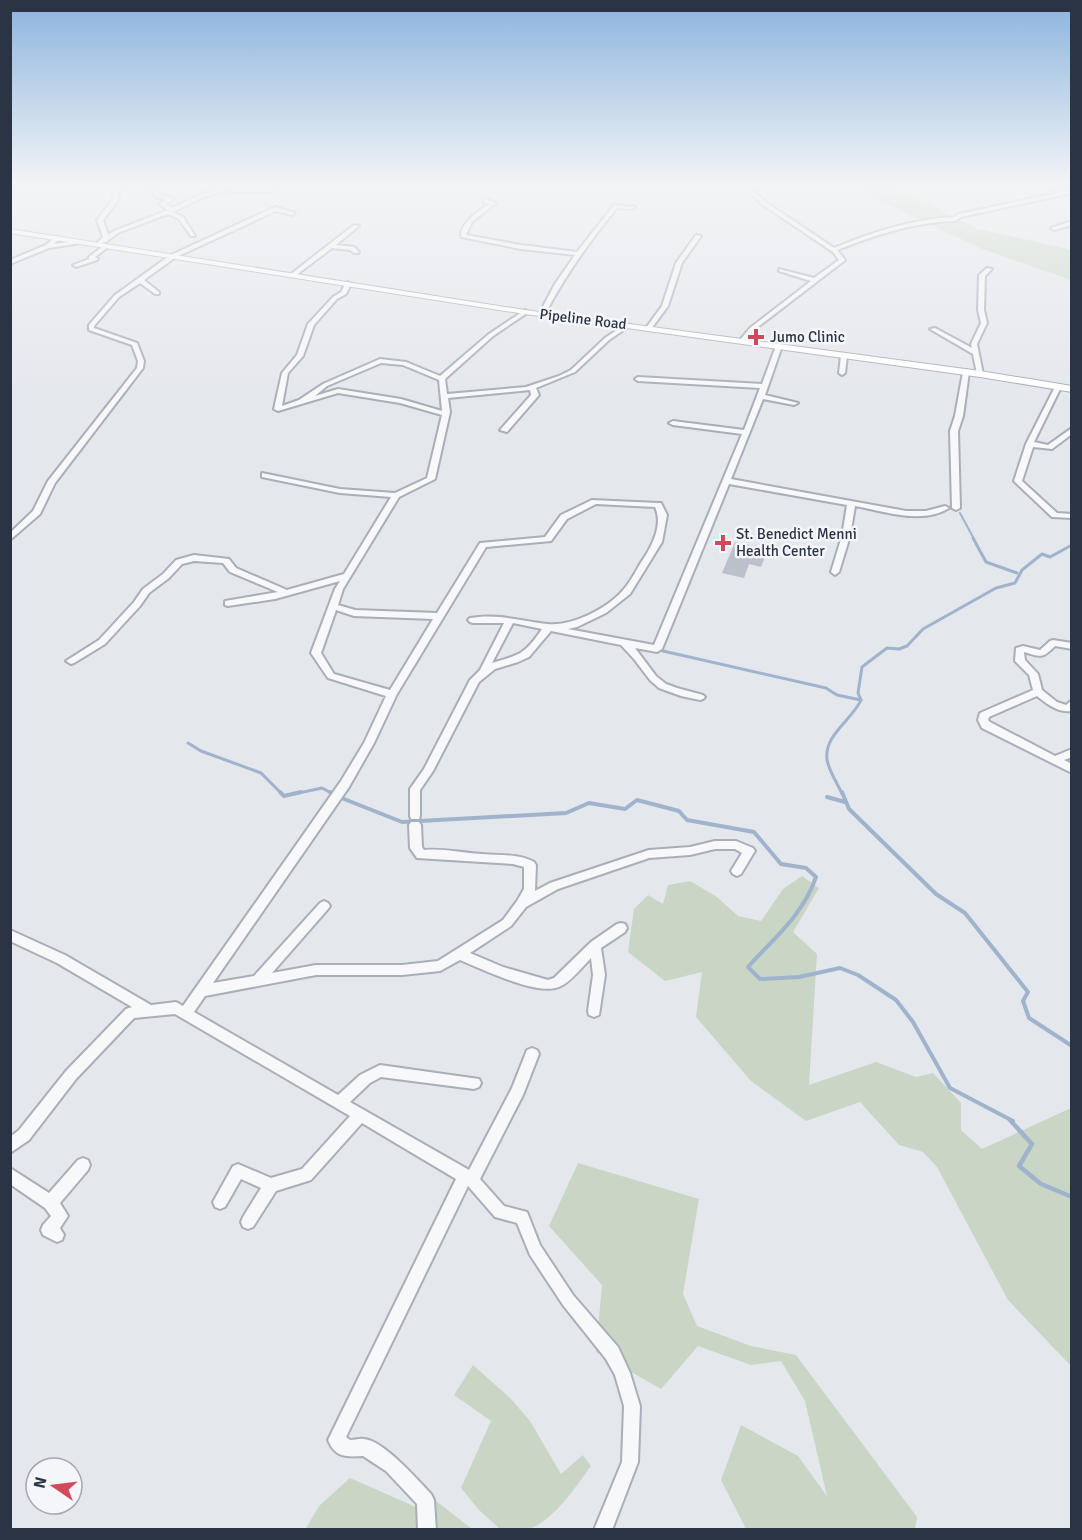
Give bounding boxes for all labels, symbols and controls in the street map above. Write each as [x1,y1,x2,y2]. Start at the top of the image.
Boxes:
street label: Pipeline Road [538,305,628,333]
marker: Jumo Clinic [747,328,765,346]
place label: Jumo Clinic [770,328,845,346]
place label: St. Benedict Menni Health Center [736,525,857,560]
marker: St. Benedict Menni Health Center [714,534,732,552]
north arrow [24,1456,84,1516]
text: N [29,1475,51,1490]

